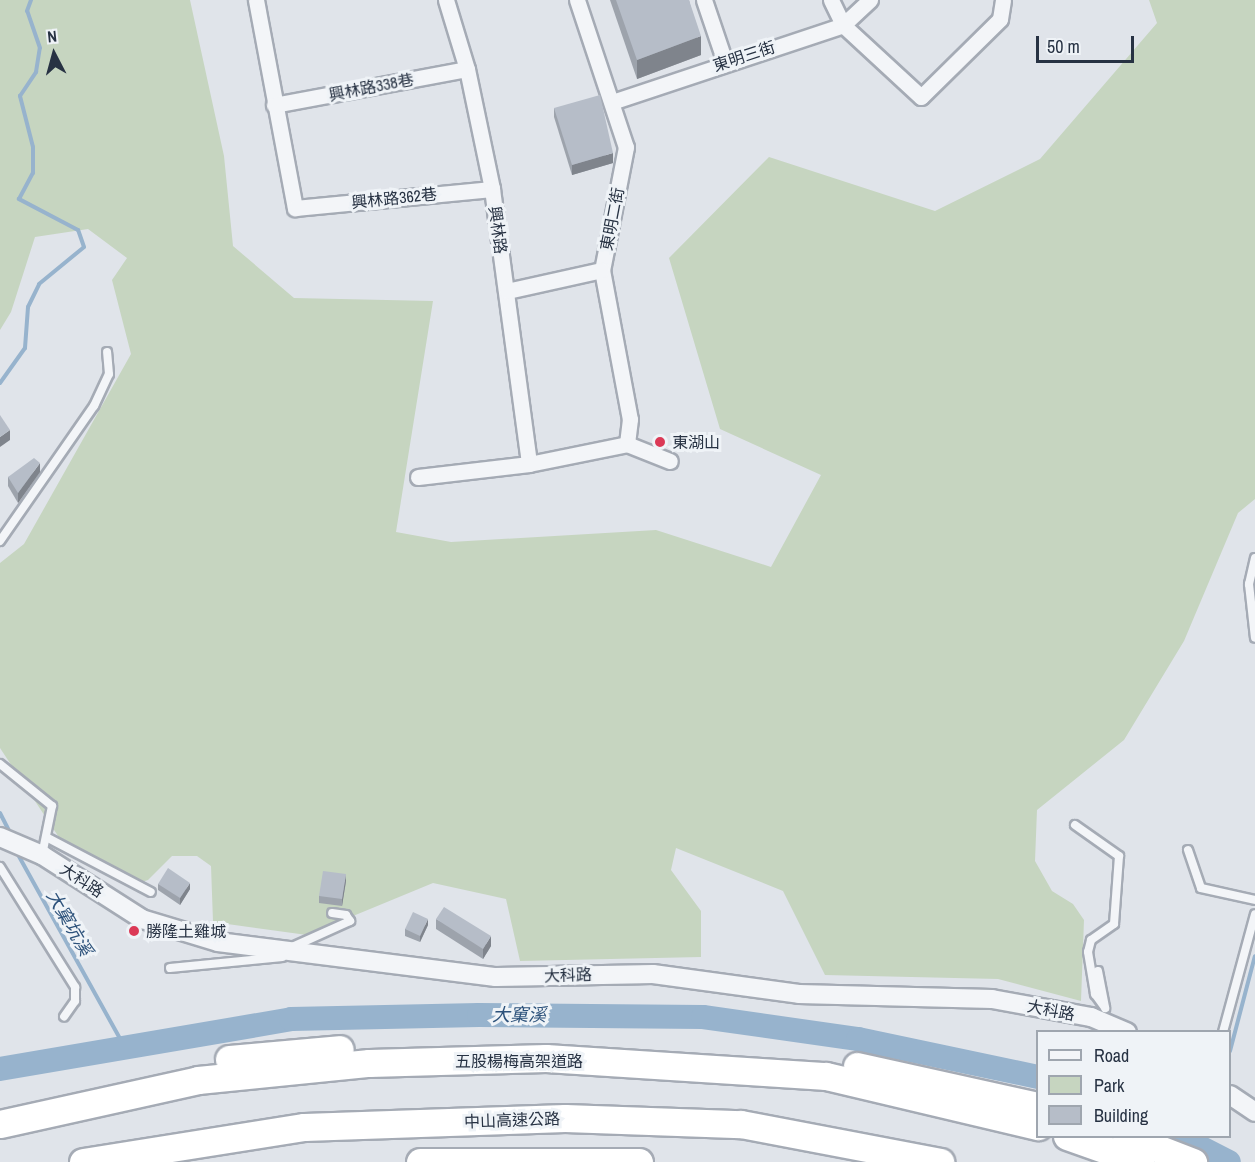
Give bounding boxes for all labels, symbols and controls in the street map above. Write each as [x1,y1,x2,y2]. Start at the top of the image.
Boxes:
north arrow [24,24,84,84]
scale bar [1039,24,1136,62]
text: N [46,25,58,48]
text: 50 m [1047,34,1080,59]
street label: 東明三街 [711,37,777,75]
street label: 興林路338巷 [327,69,415,105]
street label: 興林路362巷 [350,184,438,212]
street label: 東明二街 [596,186,628,252]
street label: 興林路 [485,205,511,255]
place label: 東湖山 [672,432,720,452]
marker: 東湖山 [653,435,667,449]
street label: 大科路 [57,859,107,901]
water label: 大窠坑溪 [42,886,96,960]
place label: 勝隆土雞城 [146,921,226,941]
marker: 勝隆土雞城 [127,924,141,938]
street label: 大科路 [544,965,592,985]
street label: 大科路 [1026,996,1076,1024]
water label: 大窠溪 [492,1004,546,1026]
legend [1036,1030,1231,1138]
text: Road [1094,1043,1129,1068]
street label: 五股楊梅高架道路 [455,1051,583,1071]
text: Park [1094,1073,1124,1098]
text: Building [1094,1103,1148,1128]
street label: 中山高速公路 [464,1109,560,1131]

